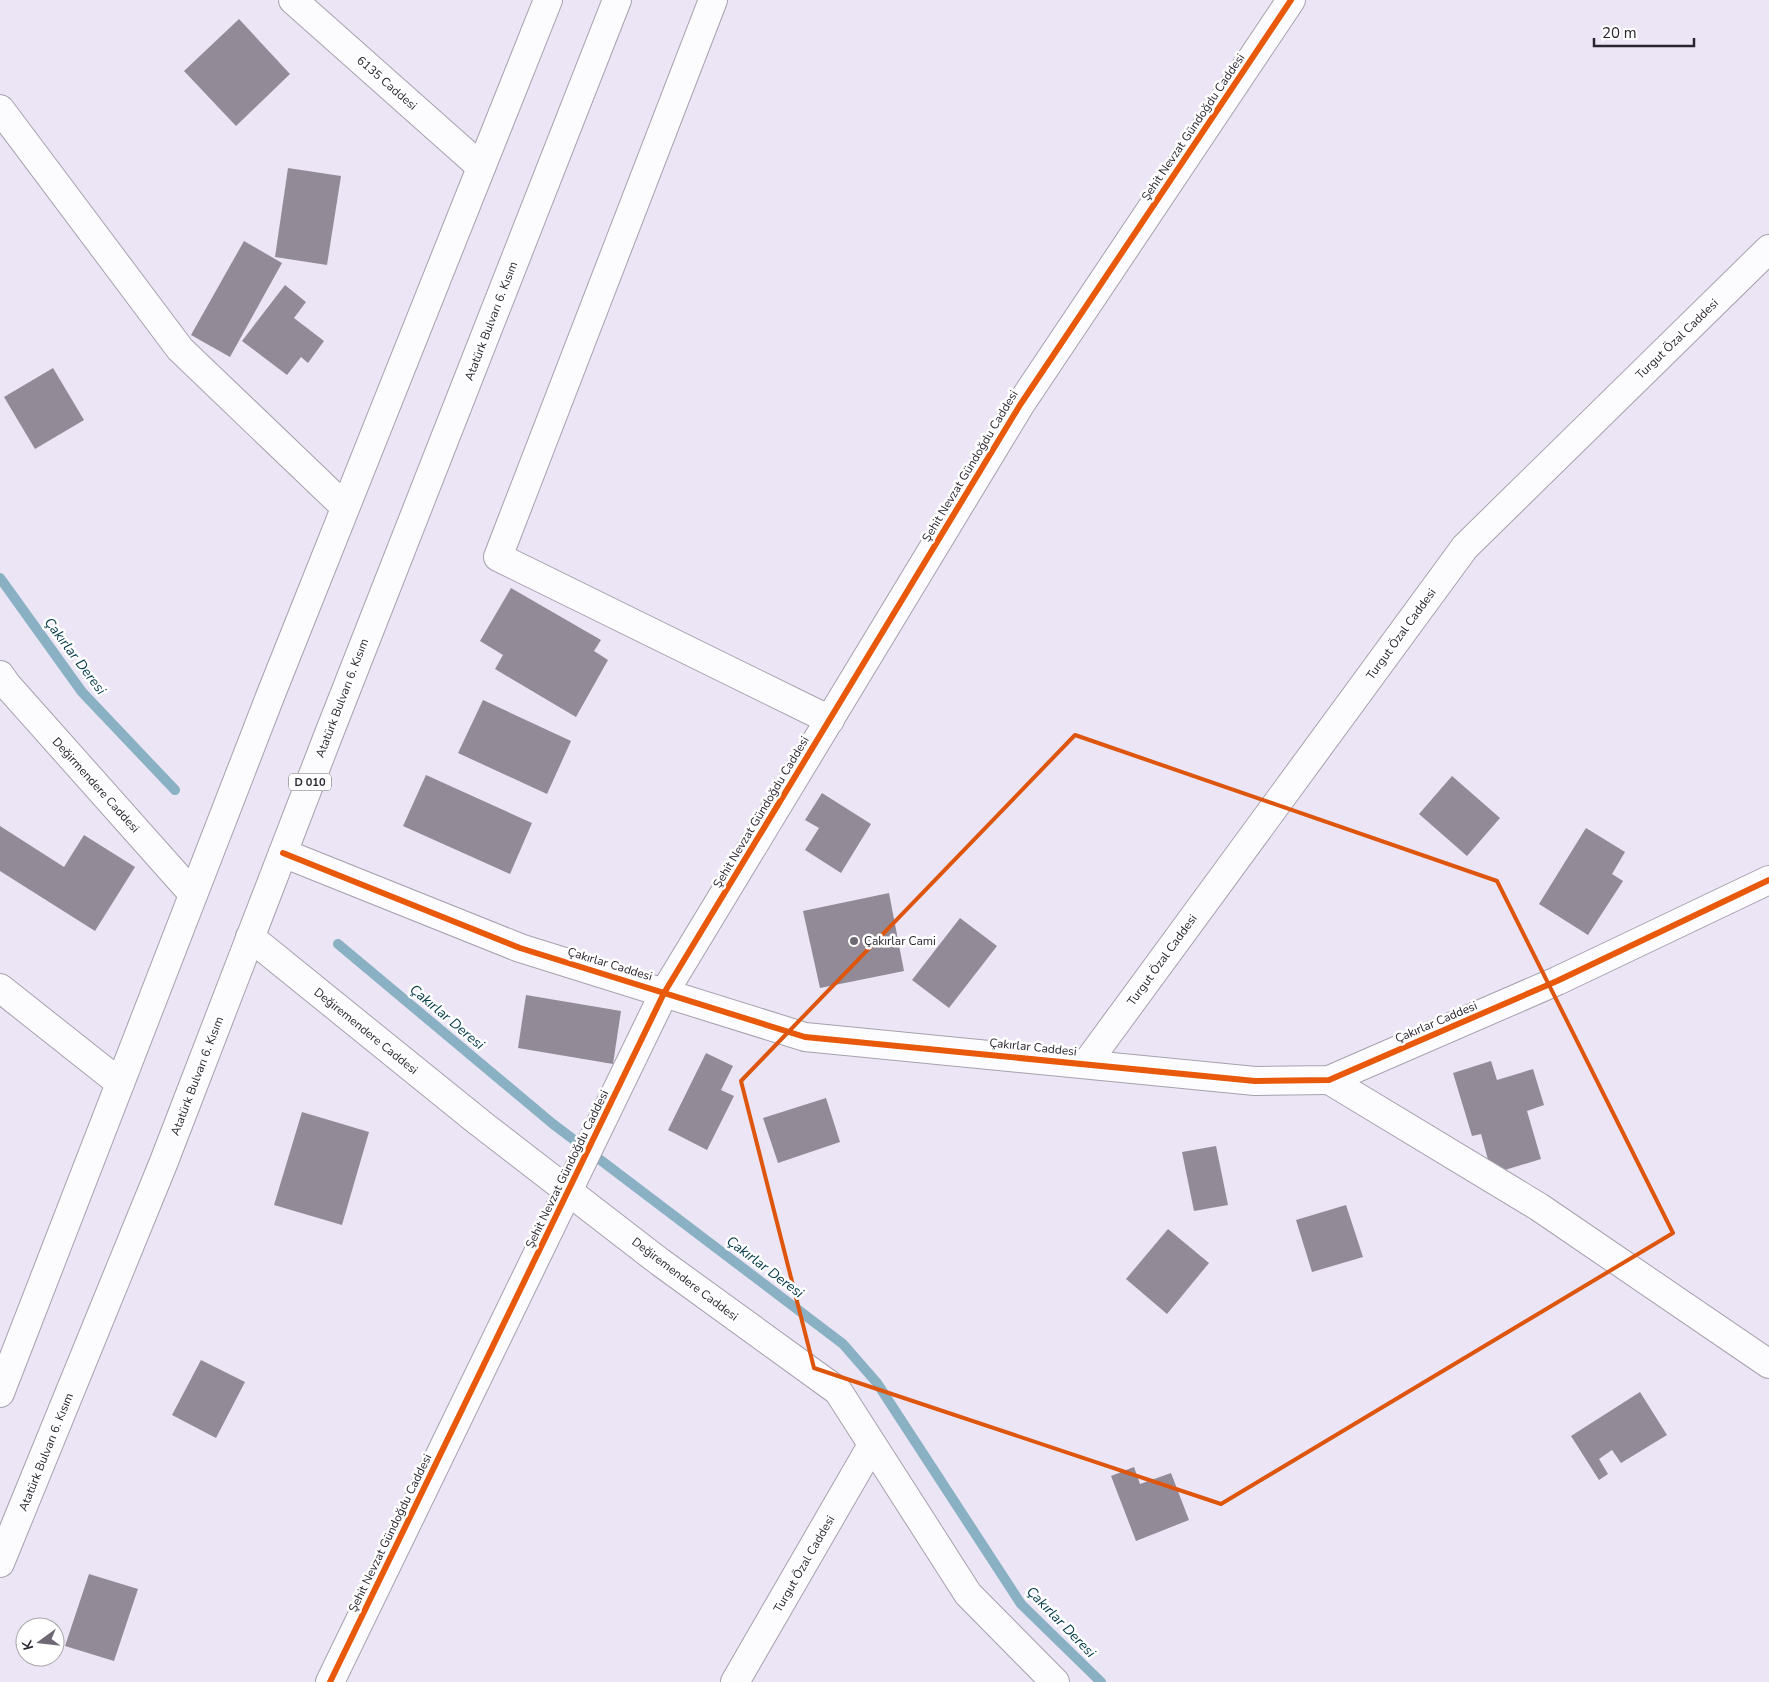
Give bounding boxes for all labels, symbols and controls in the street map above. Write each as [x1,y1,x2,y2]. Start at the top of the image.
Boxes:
scale bar [1594,15,1694,47]
text: 20 m [1602,23,1637,43]
street label: Şehit Nevzat Gündoğdu Caddesi [1138,50,1248,204]
street label: 6135 Caddesi [353,52,421,114]
street label: Atatürk Bulvarı 6. Kısım [461,259,521,383]
street label: Turgut Özal Caddesi [1632,295,1722,383]
street label: Şehit Nevzat Gündoğdu Caddesi [918,387,1022,545]
street label: Turgut Özal Caddesi [1362,585,1440,683]
water label: Çakırlar Deresi [40,613,111,699]
street label: Atatürk Bulvarı 6. Kısım [312,636,372,760]
street label: Şehit Nevzat Gündoğdu Caddesi [709,733,813,891]
street label: Değirmendere Caddesi [49,734,143,836]
road number: D 010 [289,774,331,790]
street label: Turgut Özal Caddesi [1123,911,1201,1009]
place label: Çakırlar Cami [864,933,936,949]
marker: Çakırlar Cami [848,935,860,947]
street label: Çakırlar Caddesi [566,944,654,984]
water label: Çakırlar Deresi [406,980,489,1054]
street label: Değiremendere Caddesi [311,984,421,1078]
street label: Çakırlar Caddesi [1392,997,1480,1047]
street label: Atatürk Bulvarı 6. Kısım [167,1014,227,1138]
street label: Çakırlar Caddesi [989,1034,1077,1060]
street label: Şehit Nevzat Gündoğdu Caddesi [522,1087,612,1251]
water label: Çakırlar Deresi [722,1232,808,1303]
street label: Değiremendere Caddesi [629,1234,741,1324]
street label: Atatürk Bulvarı 6. Kısım [15,1390,77,1514]
street label: Şehit Nevzat Gündoğdu Caddesi [345,1451,435,1615]
street label: Turgut Özal Caddesi [770,1513,838,1615]
water label: Çakırlar Deresi [1022,1582,1100,1662]
north arrow [15,1617,65,1667]
text: K [17,1638,38,1652]

